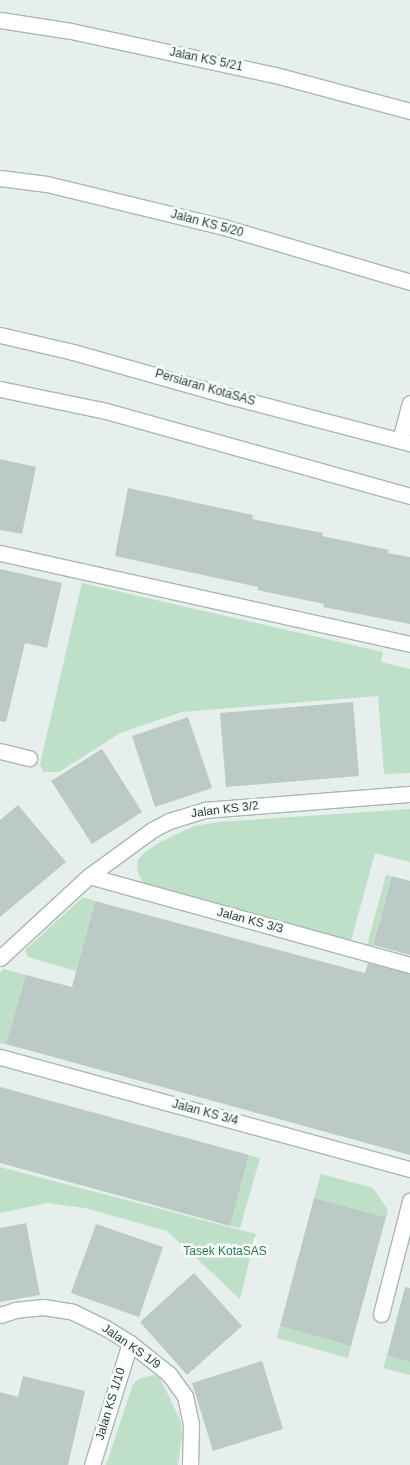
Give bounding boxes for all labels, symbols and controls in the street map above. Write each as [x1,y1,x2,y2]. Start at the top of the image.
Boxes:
street label: Jalan KS 5/21 [168,45,244,75]
street label: Jalan KS 5/20 [169,207,245,241]
street label: Persiaran KotaSAS [153,367,257,409]
street label: Jalan KS 3/2 [190,799,260,821]
street label: Jalan KS 3/3 [215,905,285,937]
street label: Jalan KS 3/4 [170,1097,240,1129]
park label: Tasek KotaSAS [183,1245,267,1259]
street label: Jalan KS 1/9 [99,1322,163,1372]
street label: Jalan KS 1/10 [93,1366,129,1442]

